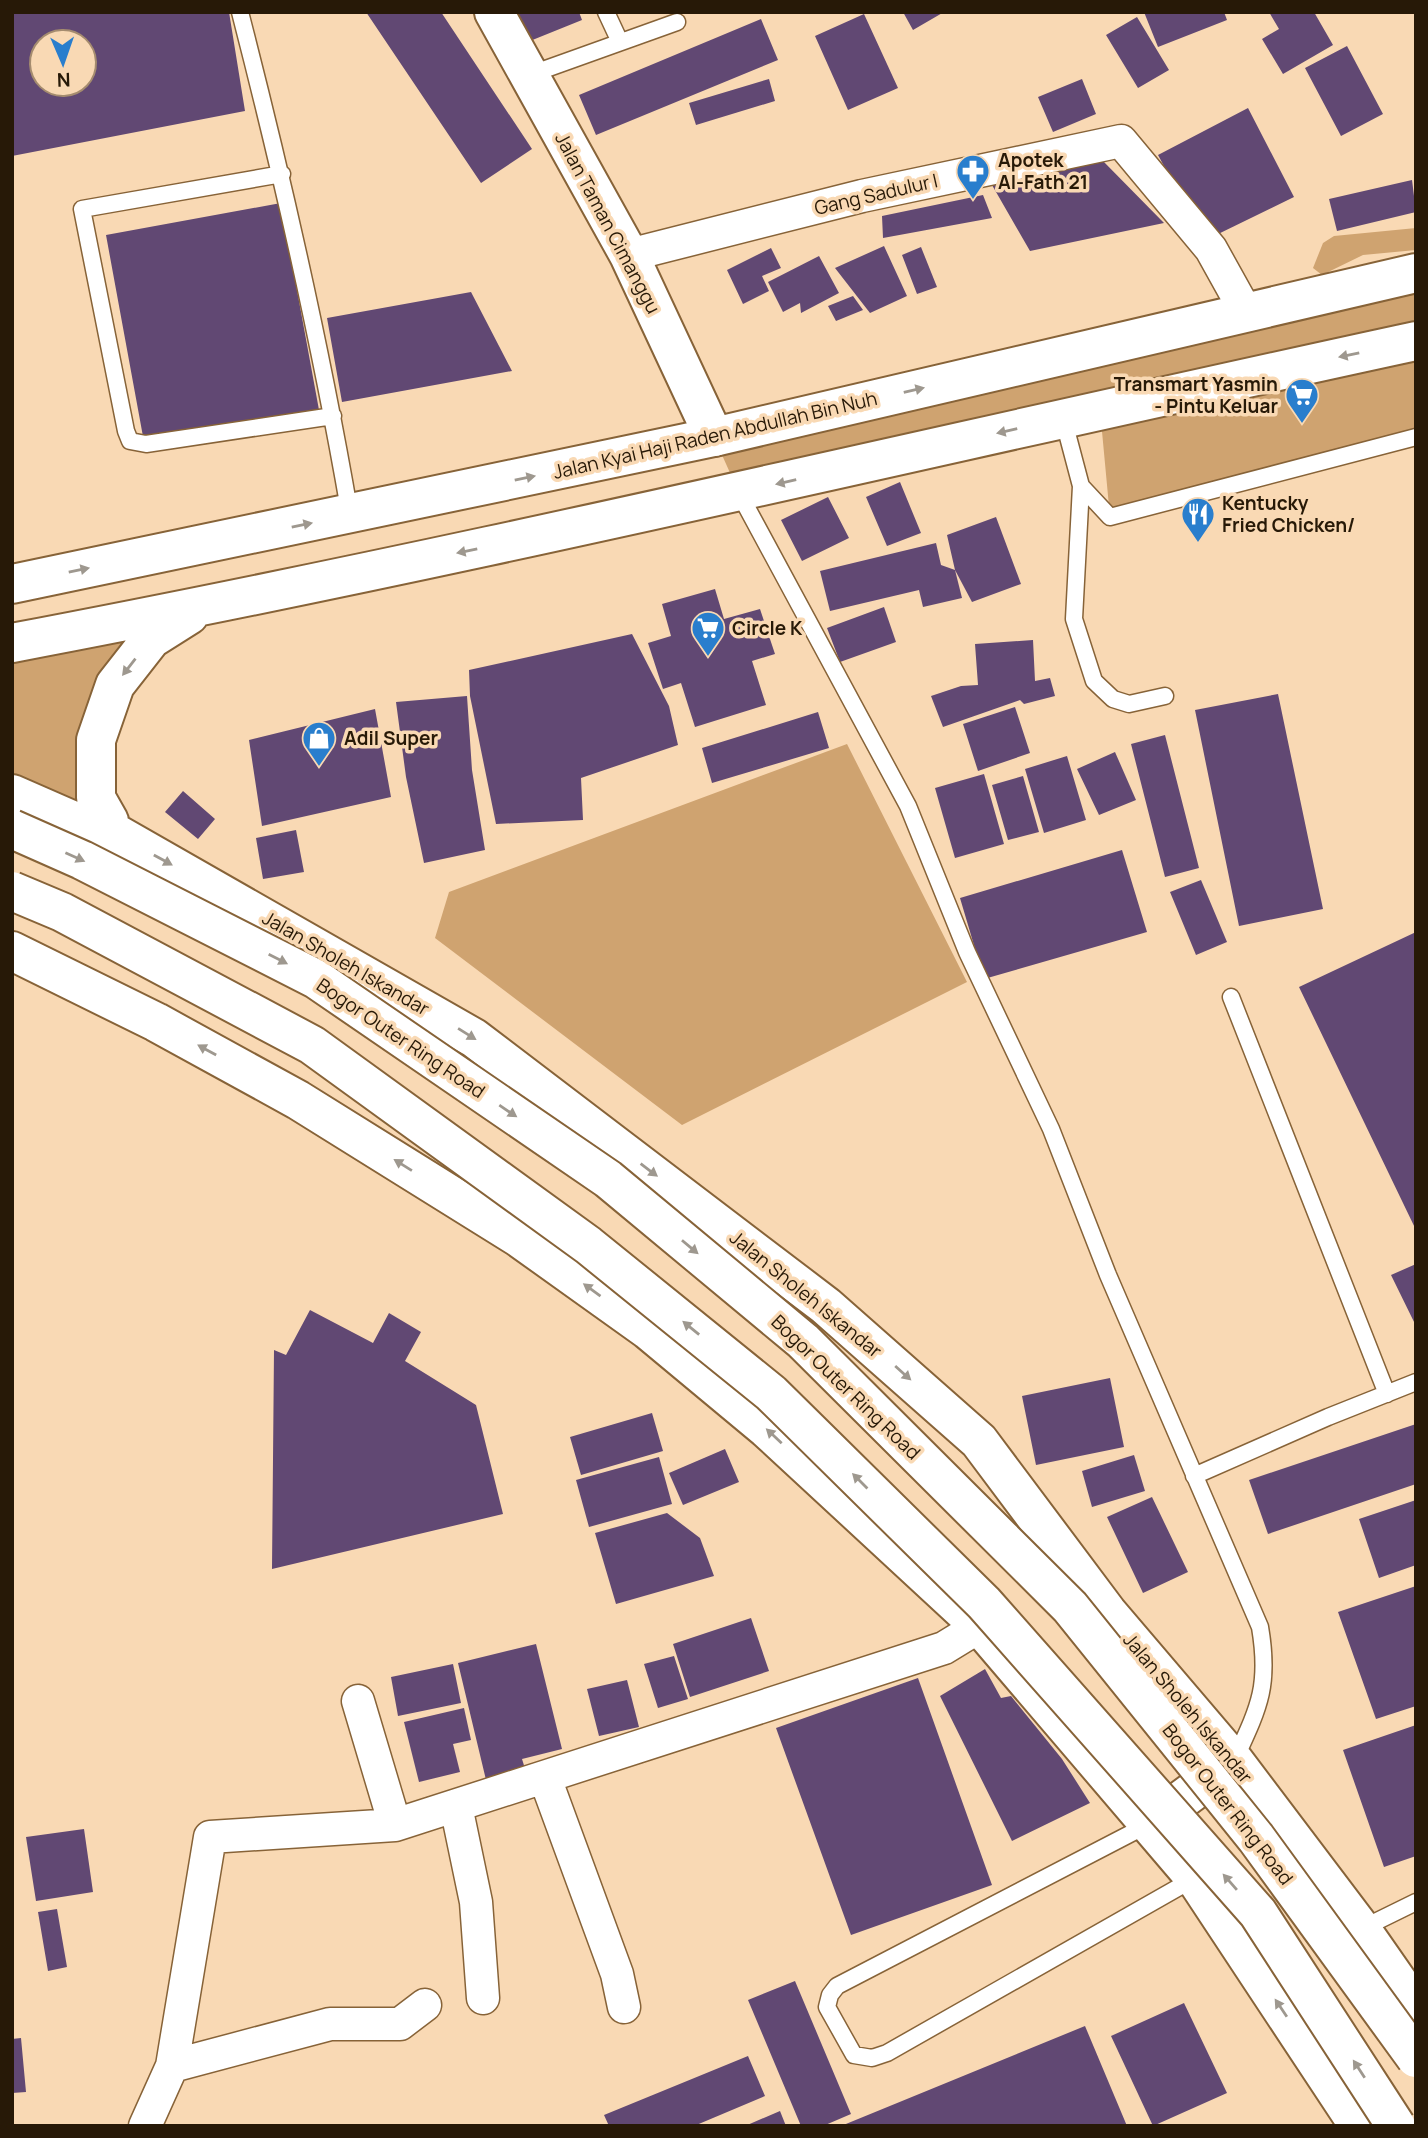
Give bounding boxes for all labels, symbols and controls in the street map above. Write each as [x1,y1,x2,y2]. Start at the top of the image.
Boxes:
north arrow [28,28,98,98]
text: N [56,67,71,93]
street label: Jalan Taman Cimanggu [549,128,667,318]
place label: Apotek Al-Fath 21 [998,147,1088,195]
pharmacy icon: Apotek Al-Fath 21 [954,152,992,201]
street label: Gang Sadulur I [812,167,940,221]
one-way arrow [1338,350,1360,361]
place label: Transmart Yasmin - Pintu Keluar [1114,371,1278,419]
supermarket icon: Transmart Yasmin - Pintu Keluar [1283,376,1321,425]
street label: Jalan Kyai Haji Raden Abdullah Bin Nuh [551,385,879,485]
one-way arrow [903,385,925,396]
one-way arrow [996,426,1018,437]
one-way arrow [514,472,536,483]
one-way arrow [775,477,797,488]
place label: Kentucky Fried Chicken/ [1222,490,1355,538]
restaurant icon: Kentucky Fried Chicken/ [1179,495,1217,544]
one-way arrow [291,519,313,530]
one-way arrow [456,545,478,556]
one-way arrow [68,565,90,576]
supermarket icon: Circle K [689,609,727,658]
place label: Circle K [732,615,803,641]
one-way arrow [122,658,137,675]
shop icon: Adil Super [300,719,338,768]
place label: Adil Super [344,725,438,751]
one-way arrow [64,852,85,863]
one-way arrow [153,854,173,866]
street label: Jalan Sholeh Iskandar [258,905,434,1021]
one-way arrow [268,954,288,965]
street label: Bogor Outer Ring Road [312,972,490,1104]
one-way arrow [457,1027,476,1040]
one-way arrow [197,1044,216,1056]
one-way arrow [499,1104,518,1117]
one-way arrow [393,1159,412,1172]
one-way arrow [639,1163,657,1178]
street label: Jalan Sholeh Iskandar [725,1225,888,1364]
one-way arrow [681,1240,699,1255]
one-way arrow [583,1283,602,1297]
street label: Bogor Outer Ring Road [766,1309,926,1465]
one-way arrow [683,1321,700,1336]
one-way arrow [894,1365,911,1381]
one-way arrow [765,1428,783,1444]
one-way arrow [852,1473,869,1489]
street label: Jalan Sholeh Iskandar [1117,1627,1259,1789]
street label: Bogor Outer Ring Road [1157,1718,1299,1890]
one-way arrow [1222,1873,1238,1891]
one-way arrow [1275,1998,1288,2017]
one-way arrow [1353,2059,1366,2078]

